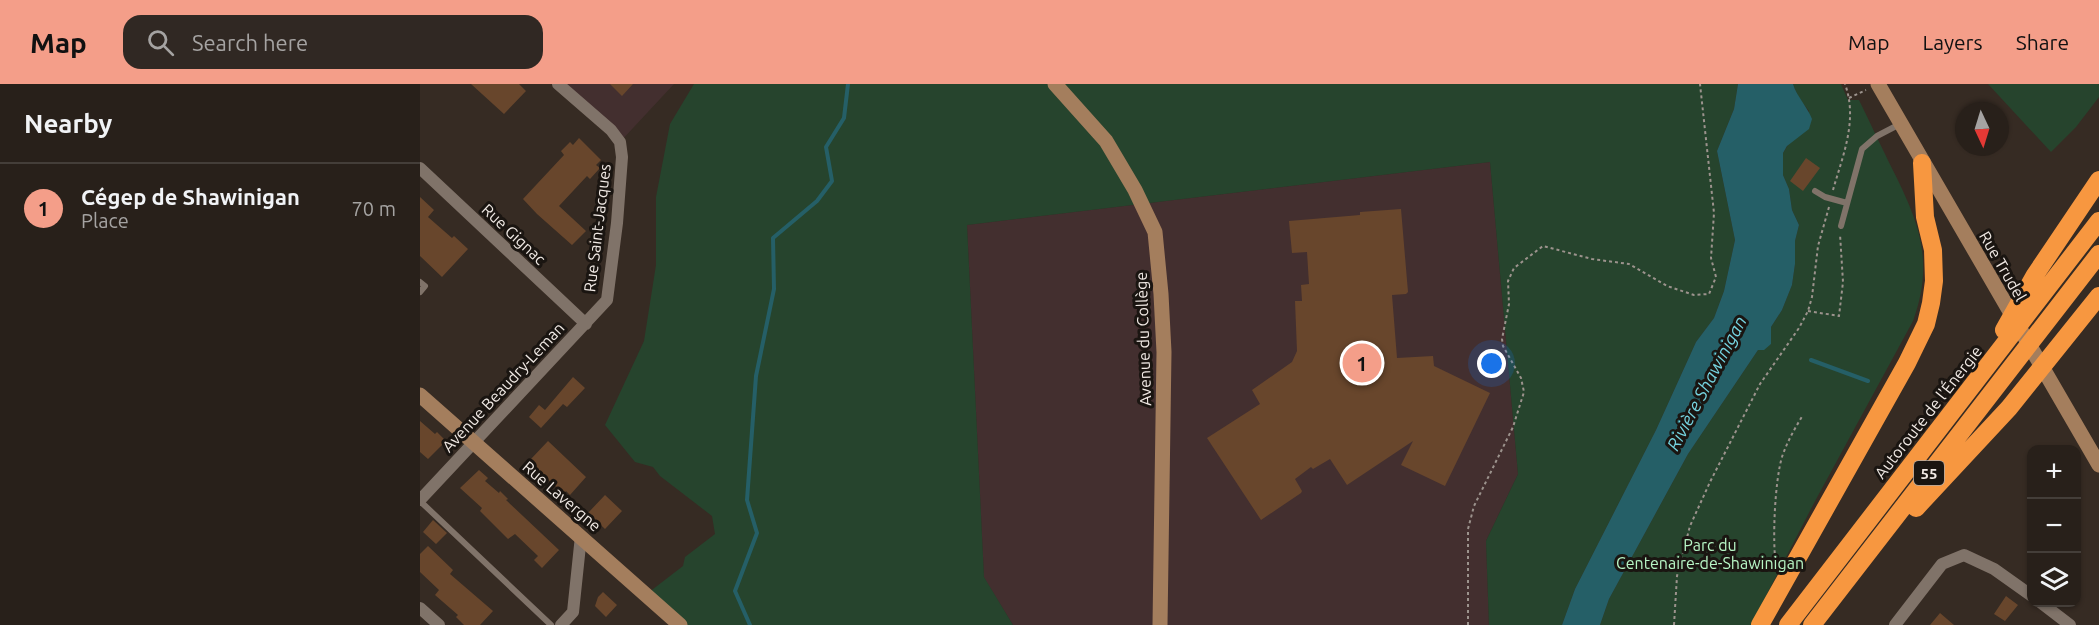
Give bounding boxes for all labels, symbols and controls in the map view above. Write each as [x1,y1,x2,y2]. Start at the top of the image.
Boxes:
search box [123,15,543,69]
icon: search [144,26,177,59]
text: Map [30,27,87,58]
text: Search here [192,30,308,55]
text: Map [1848,30,1889,54]
text: Layers [1922,30,1983,54]
text: Share [2016,30,2069,54]
north arrow [1955,102,2009,156]
text: Nearby [24,109,112,138]
street label: Rue Saint-Jacques [580,163,614,293]
text: Cégep de Shawinigan [81,184,300,209]
text: 1 [38,197,49,220]
text: 70 m [352,197,396,220]
street label: Rue Gignac [479,200,550,268]
text: Place [81,209,129,232]
street label: Rue Trudel [1976,228,2030,304]
street label: Avenue du Collège [1132,272,1154,406]
water label: Rivière Shawinigan [1662,312,1750,454]
street label: Avenue Beaudry-Leman [438,319,568,455]
pin: 1 [1342,340,1382,386]
street label: Autoroute de l'Énergie [1869,341,1985,482]
your location [1477,349,1506,378]
map controls [2027,445,2081,607]
button: + [2027,445,2081,499]
street label: Rue Lavergne [519,457,605,535]
road number: 55 [1914,461,1944,485]
button: − [2027,499,2081,553]
park label: Parc du Centenaire-de-Shawinigan [1616,536,1804,572]
button: layers [2027,553,2081,607]

